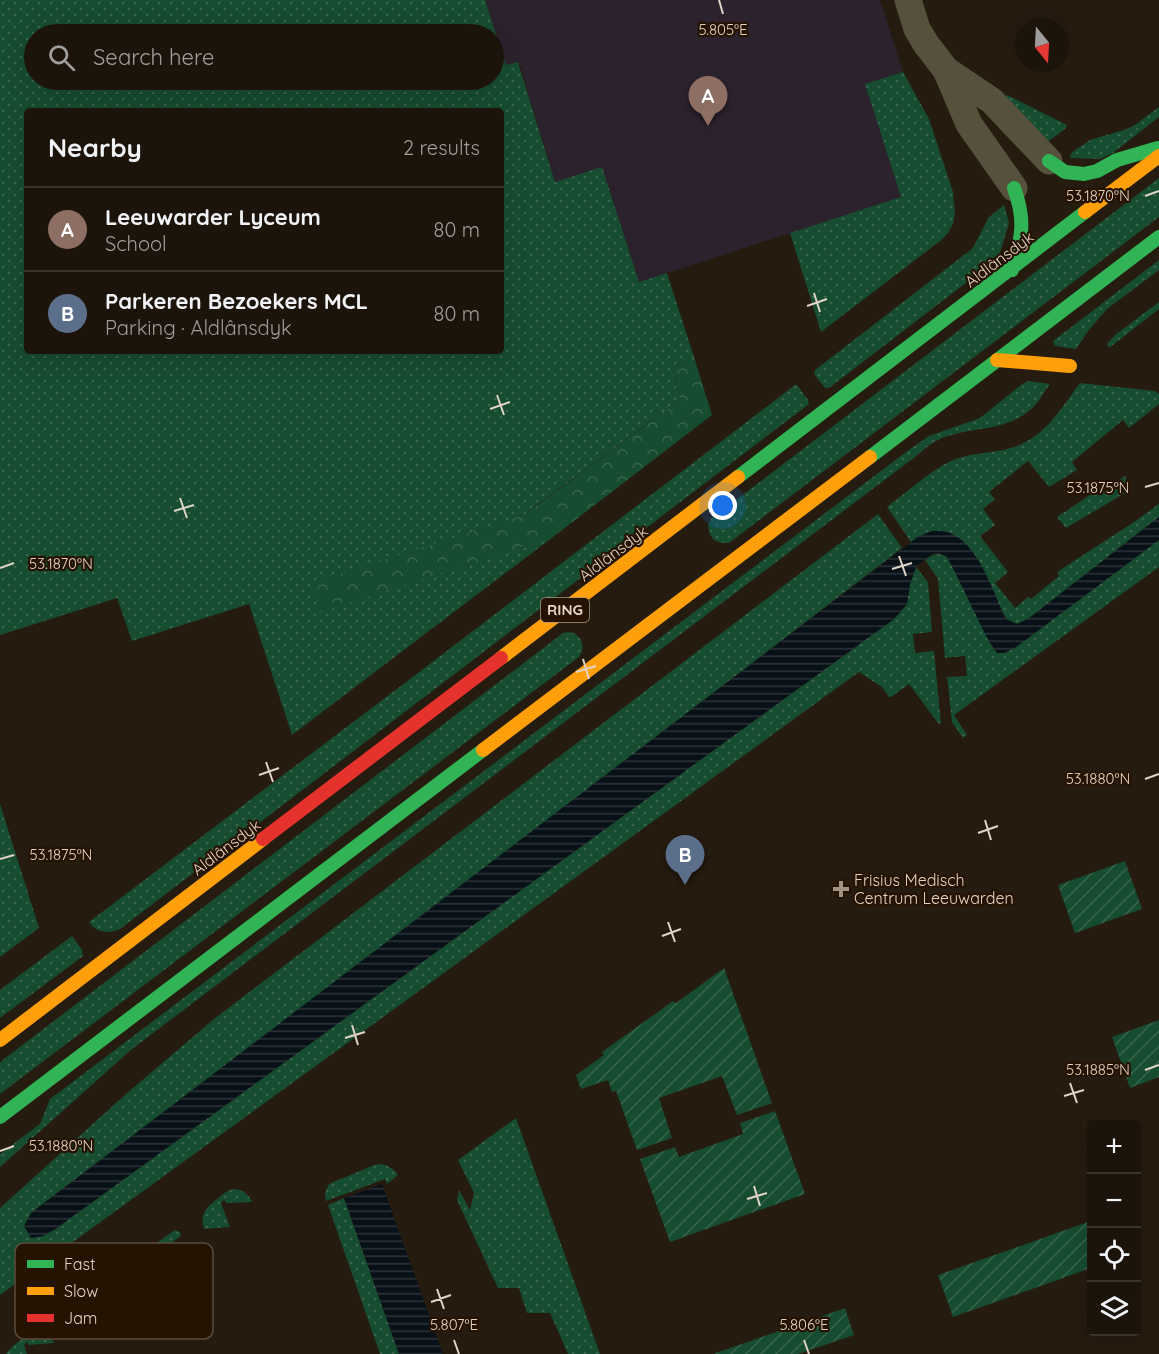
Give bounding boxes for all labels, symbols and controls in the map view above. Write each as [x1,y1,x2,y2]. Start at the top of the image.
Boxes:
north arrow [1015,18,1069,72]
text: 5.805°E [698,20,748,39]
search box [24,24,504,90]
icon: search [45,41,78,74]
text: Search here [93,43,214,71]
pin: A [688,76,728,126]
text: Nearby [48,131,142,164]
text: 2 results [403,135,480,160]
text: 53.1870°N [1066,186,1130,205]
text: Leeuwarder Lyceum [105,203,321,231]
text: A [61,217,74,242]
text: 80 m [434,217,480,242]
street label: Aldlânsdyk [961,227,1037,291]
text: School [105,231,167,256]
text: Parkeren Bezoekers MCL [105,287,368,315]
text: B [61,301,74,326]
text: 80 m [434,301,480,326]
text: Parking · Aldlânsdyk [105,315,292,340]
text: 53.1875°N [1066,478,1130,497]
your location [708,491,737,520]
street label: Aldlânsdyk [575,521,651,585]
text: 53.1870°N [29,554,93,573]
road number: RING [541,598,589,622]
text: 53.1880°N [1066,769,1130,788]
street label: Aldlânsdyk [188,815,264,879]
pin: B [666,836,704,885]
text: 53.1875°N [29,845,93,864]
place label: Frisius Medisch Centrum Leeuwarden [854,870,1014,908]
marker: Frisius Medisch Centrum Leeuwarden [832,880,850,898]
text: 53.1885°N [1066,1060,1130,1079]
map controls [1087,1120,1141,1336]
button: + [1087,1120,1141,1174]
text: 53.1880°N [29,1136,93,1155]
button: − [1087,1174,1141,1228]
button: locate [1087,1228,1141,1282]
legend [15,1243,213,1339]
text: Fast [64,1254,95,1274]
text: Slow [64,1281,98,1301]
button: layers [1087,1282,1141,1336]
text: Jam [64,1308,97,1328]
text: 5.807°E [430,1315,478,1334]
text: 5.806°E [779,1315,829,1334]

